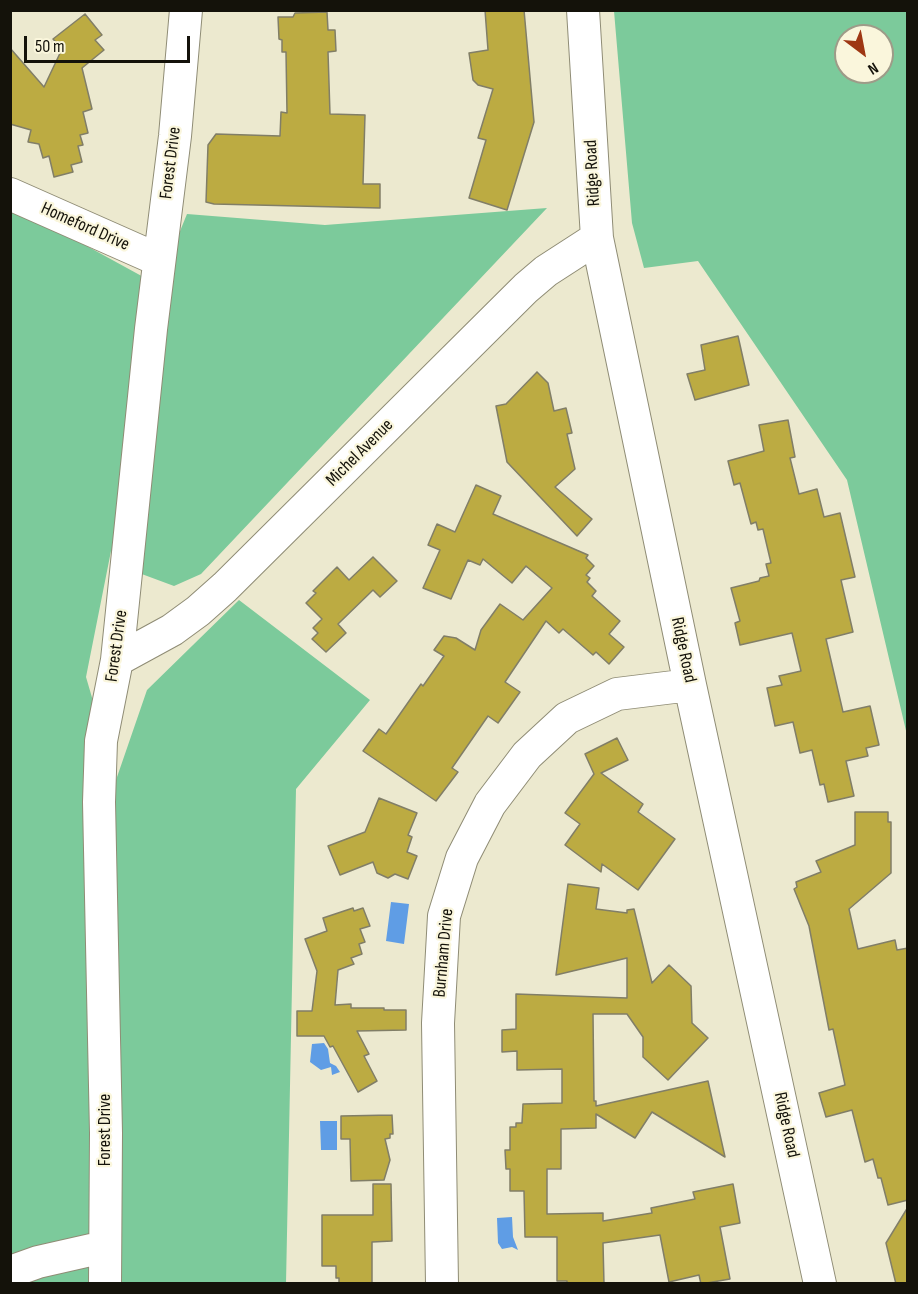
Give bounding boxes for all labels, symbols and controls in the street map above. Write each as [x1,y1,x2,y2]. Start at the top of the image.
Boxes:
scale bar [27,24,194,62]
north arrow [834,24,894,84]
text: 50 m [35,36,65,57]
text: N [864,58,881,78]
street label: Forest Drive [156,126,186,200]
street label: Ridge Road [580,139,606,207]
street label: Homeford Drive [38,198,132,256]
street label: Michel Avenue [322,415,398,491]
street label: Forest Drive [101,609,133,683]
street label: Ridge Road [666,615,700,685]
street label: Burnham Drive [429,908,459,998]
street label: Ridge Road [769,1090,803,1160]
street label: Forest Drive [94,1094,116,1166]

